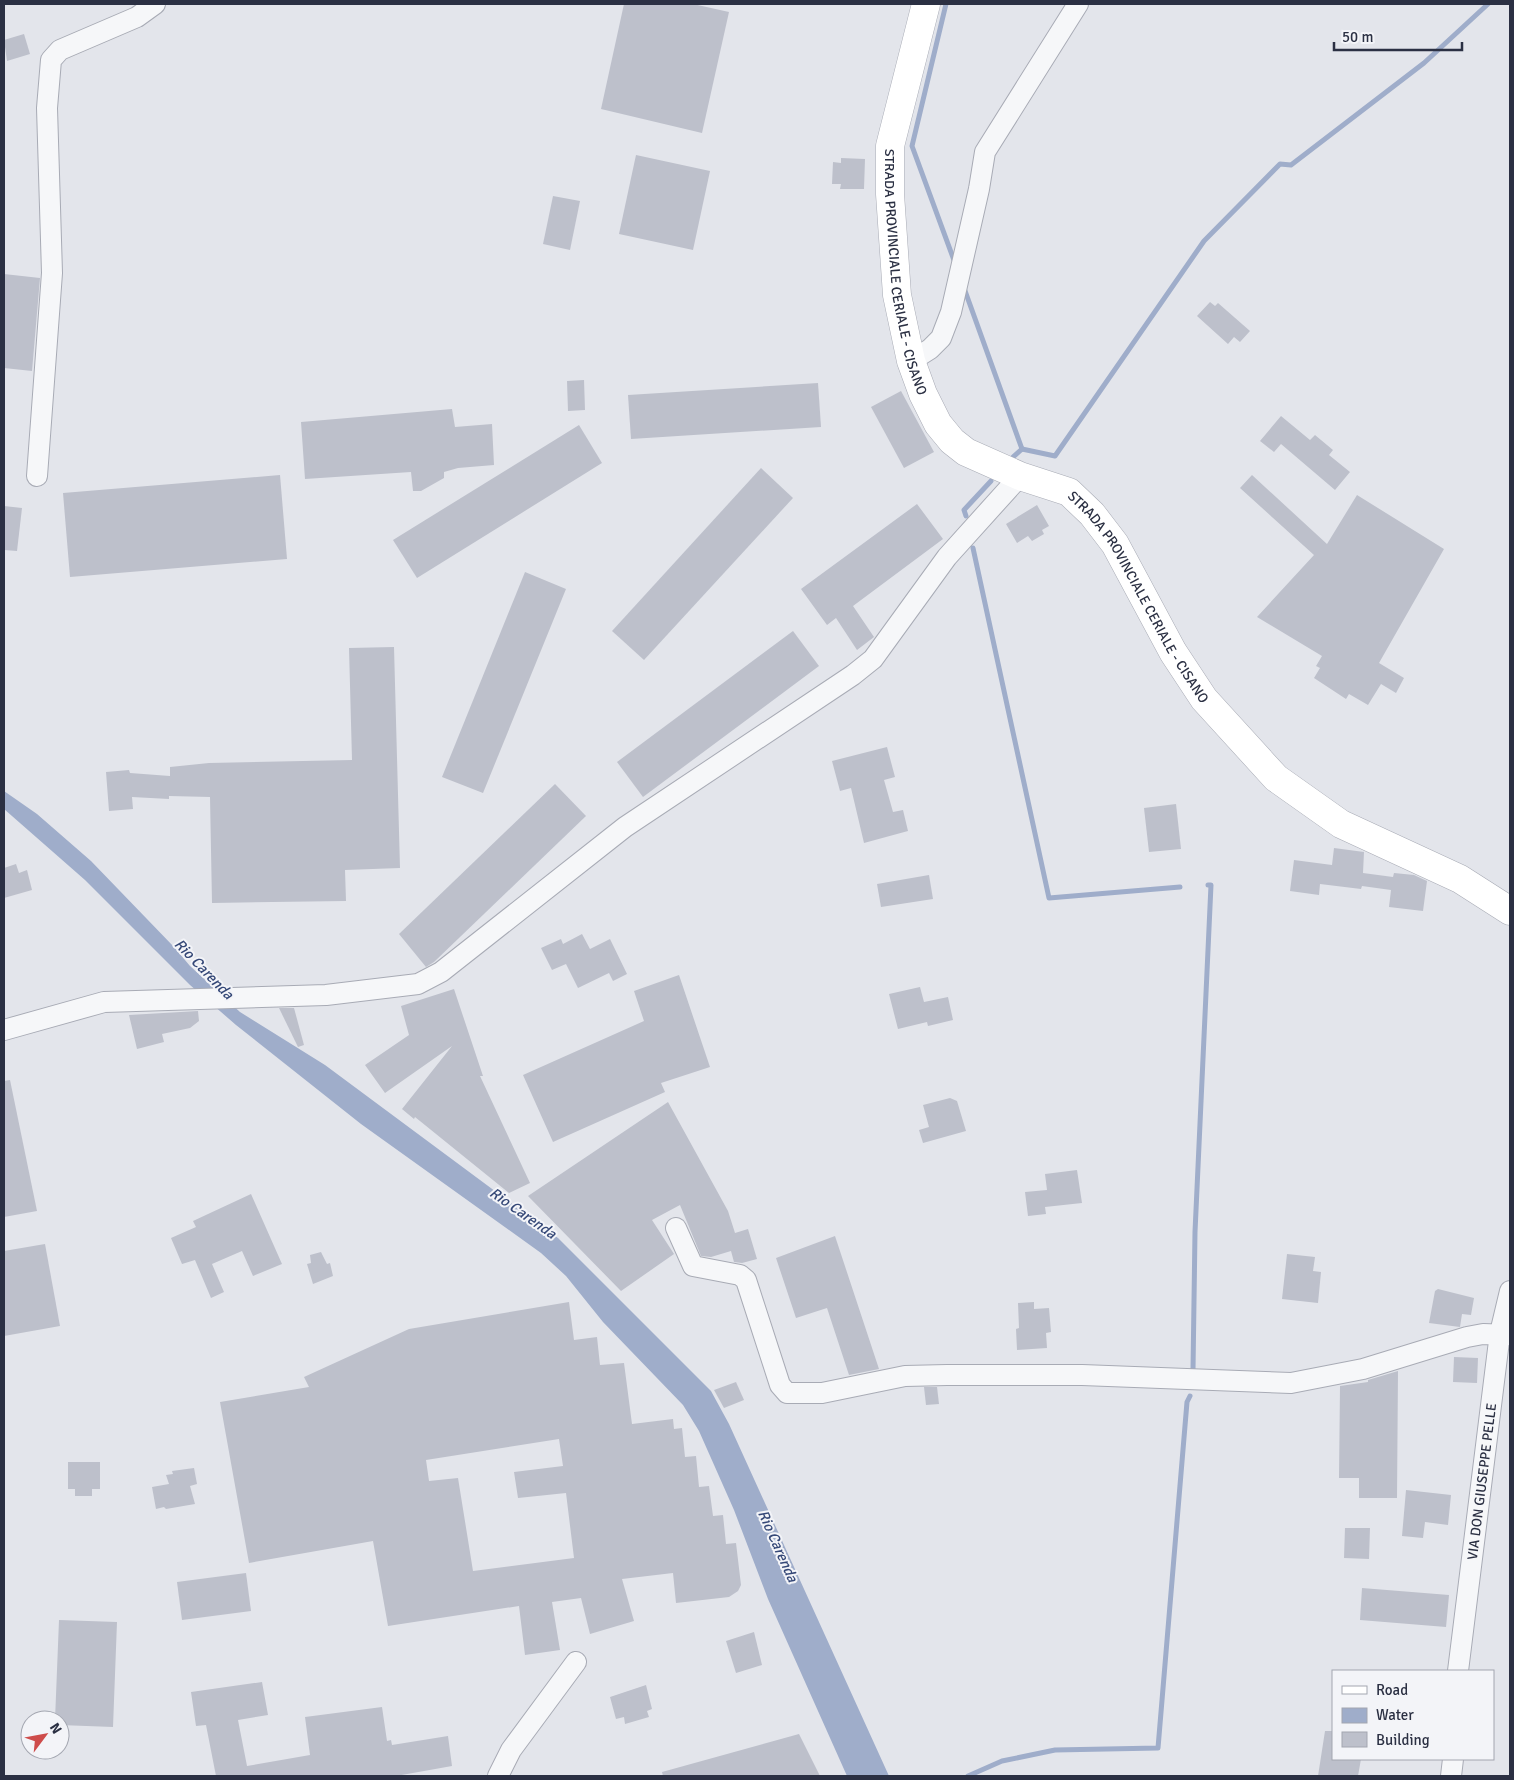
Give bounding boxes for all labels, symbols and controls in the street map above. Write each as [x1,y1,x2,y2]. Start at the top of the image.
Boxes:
scale bar [1334,20,1462,52]
text: 50 m [1342,28,1373,46]
street label: STRADA PROVINCIALE CERIALE - CISANO [881,149,931,397]
street label: STRADA PROVINCIALE CERIALE - CISANO [1064,488,1212,706]
water label: Rio Carenda [171,935,238,1003]
water label: Rio Carenda [486,1183,560,1243]
street label: VIA DON GIUSEPPE PELLE [1464,1402,1500,1561]
water label: Rio Carenda [754,1507,802,1585]
legend [1332,1670,1494,1760]
text: Road [1376,1681,1408,1699]
text: Water [1376,1706,1414,1724]
north arrow [20,1710,70,1760]
text: N [46,1720,65,1737]
text: Building [1376,1731,1430,1749]

